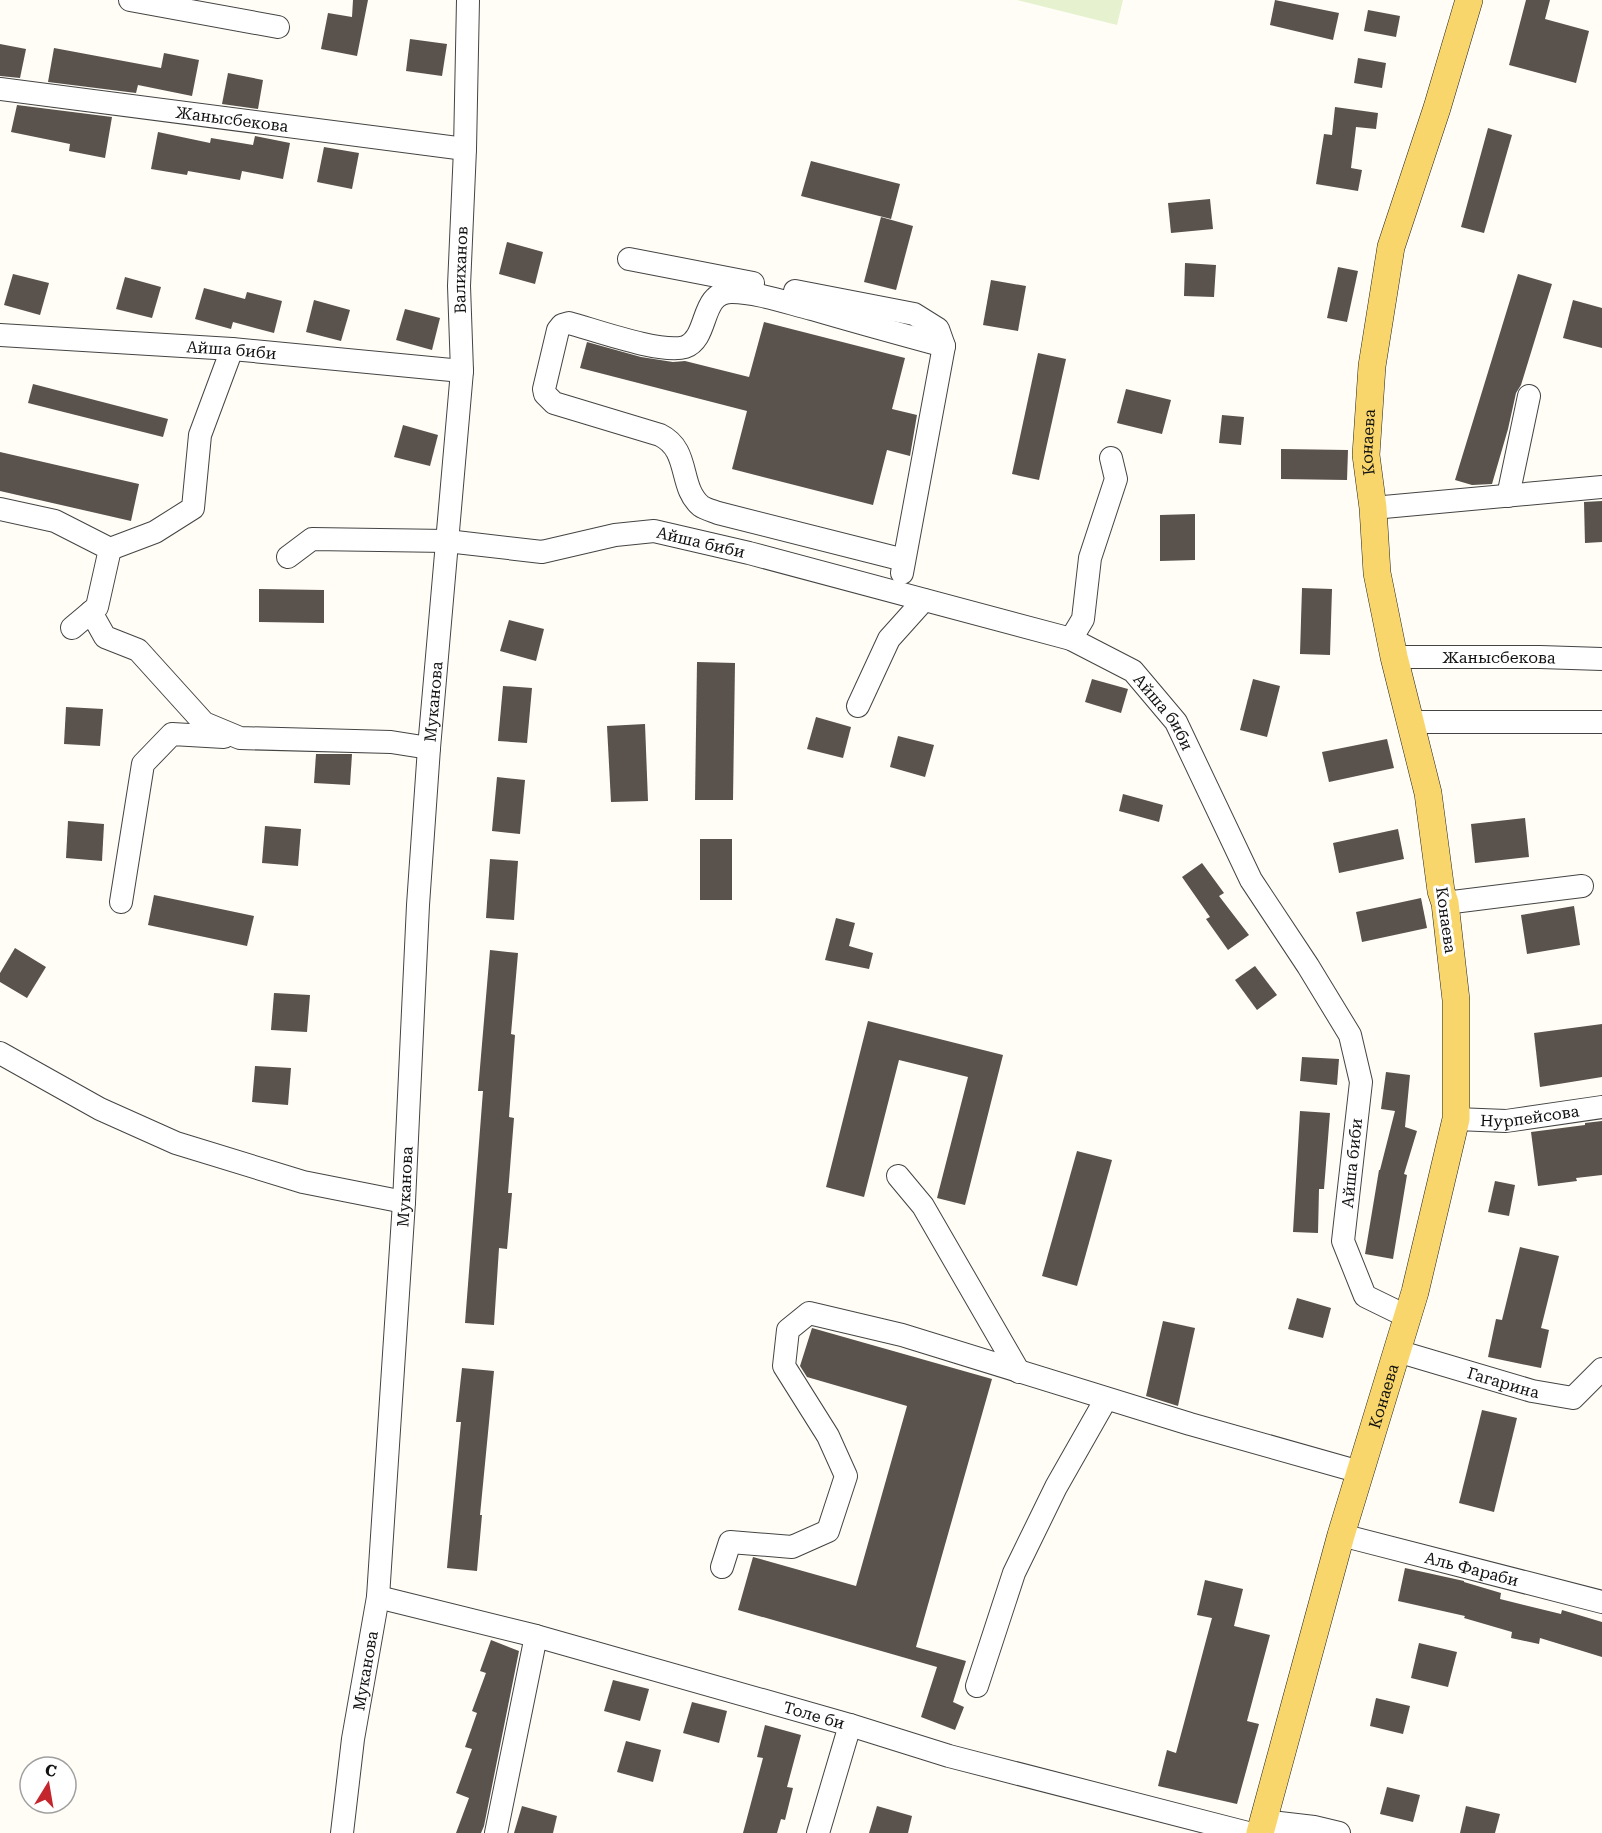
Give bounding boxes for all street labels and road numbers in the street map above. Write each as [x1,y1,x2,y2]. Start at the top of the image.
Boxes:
street label: Жанысбекова [175,102,290,136]
street label: Валиханов [449,226,471,314]
street label: Айша биби [186,337,278,363]
street label: Конаева [1356,408,1379,477]
street label: Айша биби [655,522,747,561]
street label: Жанысбекова [1442,647,1556,667]
street label: Муканова [420,660,446,743]
street label: Айша биби [1130,670,1198,753]
street label: Конаева [1432,886,1460,955]
street label: Нурпейсова [1480,1101,1581,1131]
street label: Айша биби [1338,1117,1366,1209]
street label: Муканова [393,1146,416,1228]
street label: Конаева [1365,1361,1402,1431]
street label: Гагарина [1465,1363,1541,1402]
street label: Аль Фараби [1423,1547,1521,1590]
street label: Муканова [349,1629,381,1712]
street label: Толе би [781,1697,847,1733]

